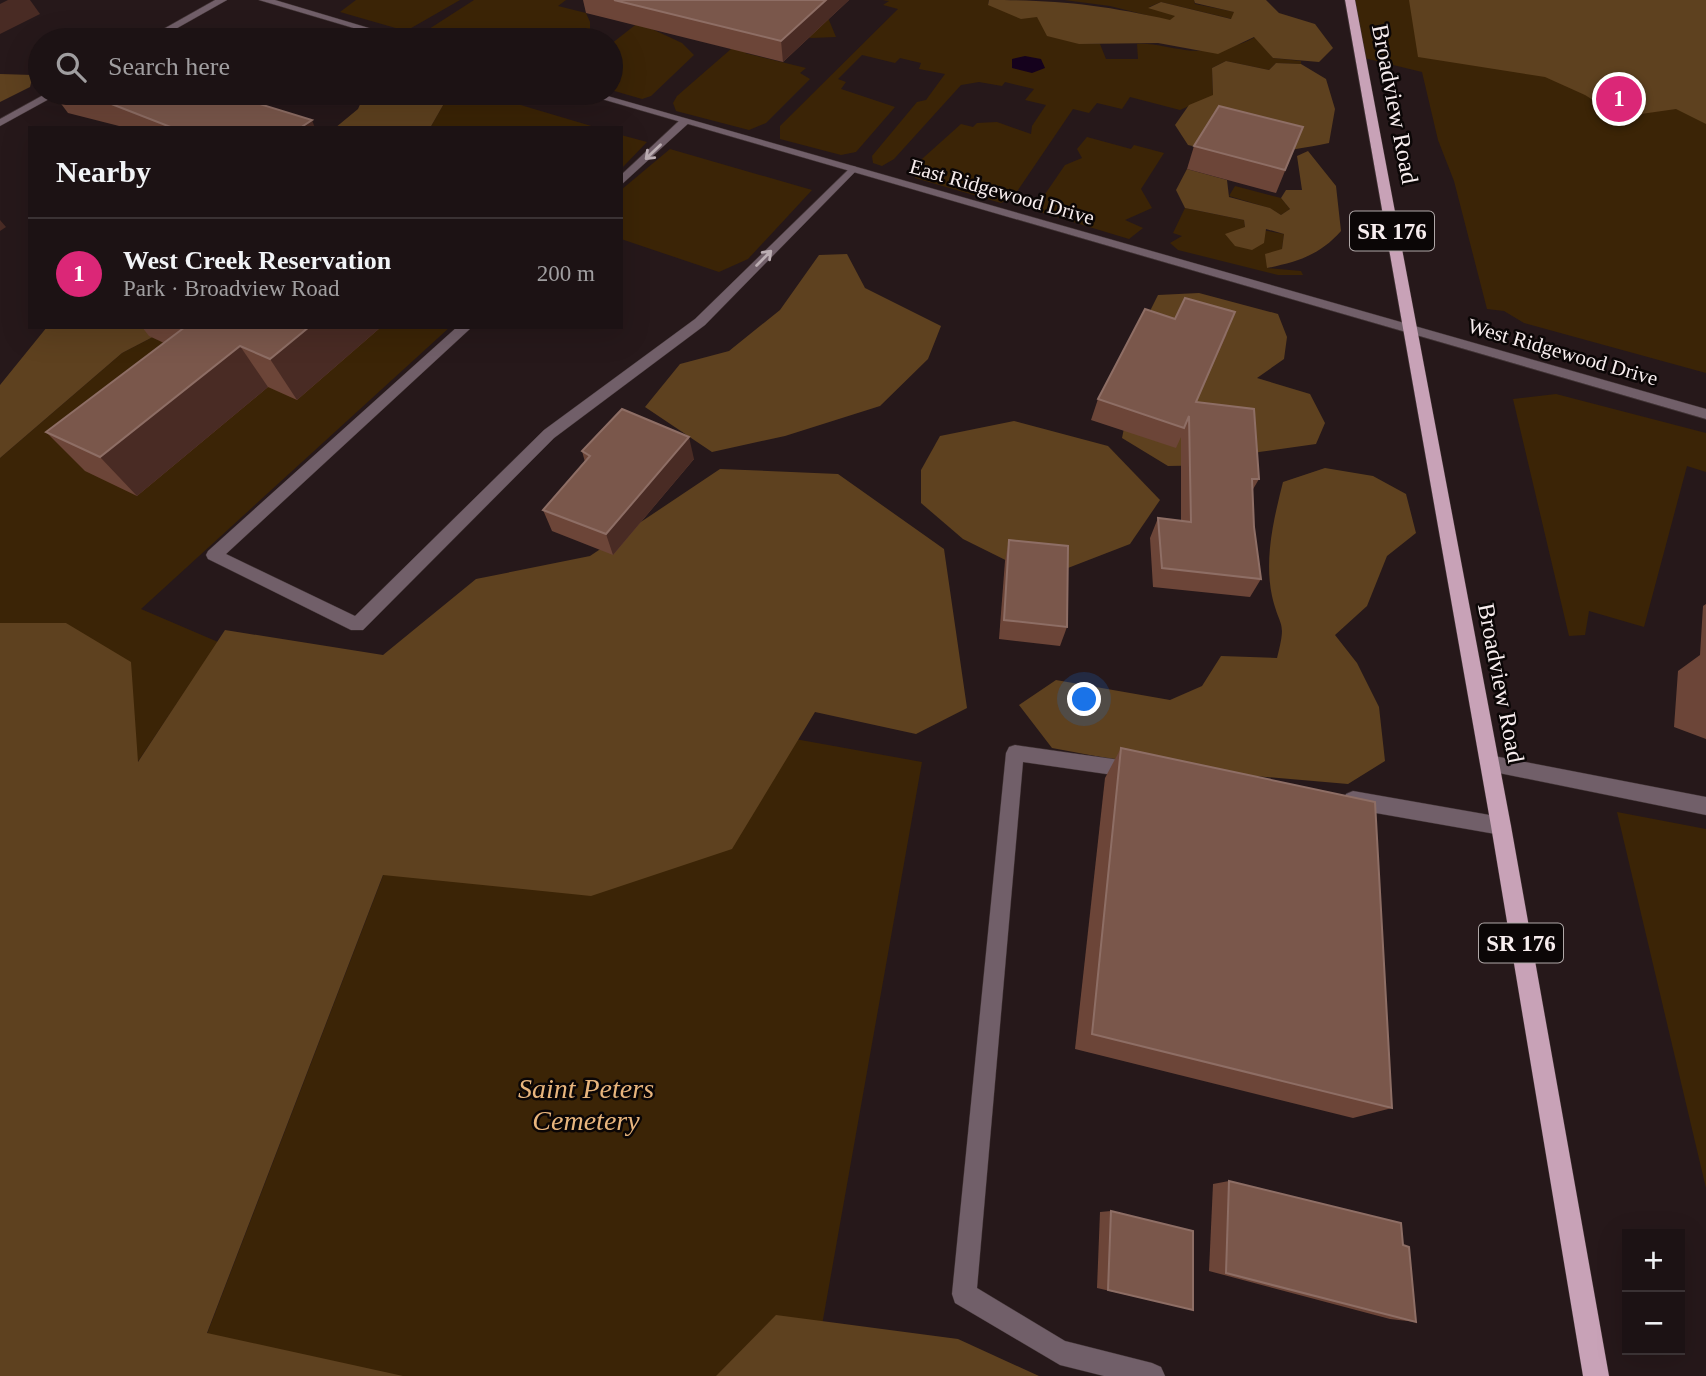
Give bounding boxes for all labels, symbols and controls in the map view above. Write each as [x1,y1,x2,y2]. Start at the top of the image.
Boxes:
street label: Broadview Road [1367,22,1423,186]
search box [28,28,623,105]
icon: search [52,48,90,86]
text: Search here [108,52,230,81]
pin: 1 [1596,73,1642,125]
one-way arrow [645,143,662,160]
street label: East Ridgewood Drive [907,154,1097,230]
text: Nearby [56,155,151,188]
road number: SR 176 [1350,212,1434,250]
text: West Creek Reservation [123,246,391,275]
one-way arrow [756,250,773,267]
text: 1 [73,261,85,286]
text: 200 m [537,261,595,286]
text: Park · Broadview Road [123,276,340,301]
street label: West Ridgewood Drive [1465,313,1661,391]
street label: Broadview Road [1473,601,1529,765]
your location [1067,682,1101,716]
road number: SR 176 [1479,924,1563,962]
park label: Saint Peters Cemetery [518,1073,654,1136]
map controls [1622,1229,1685,1355]
button: + [1622,1229,1685,1292]
button: − [1622,1292,1685,1355]

